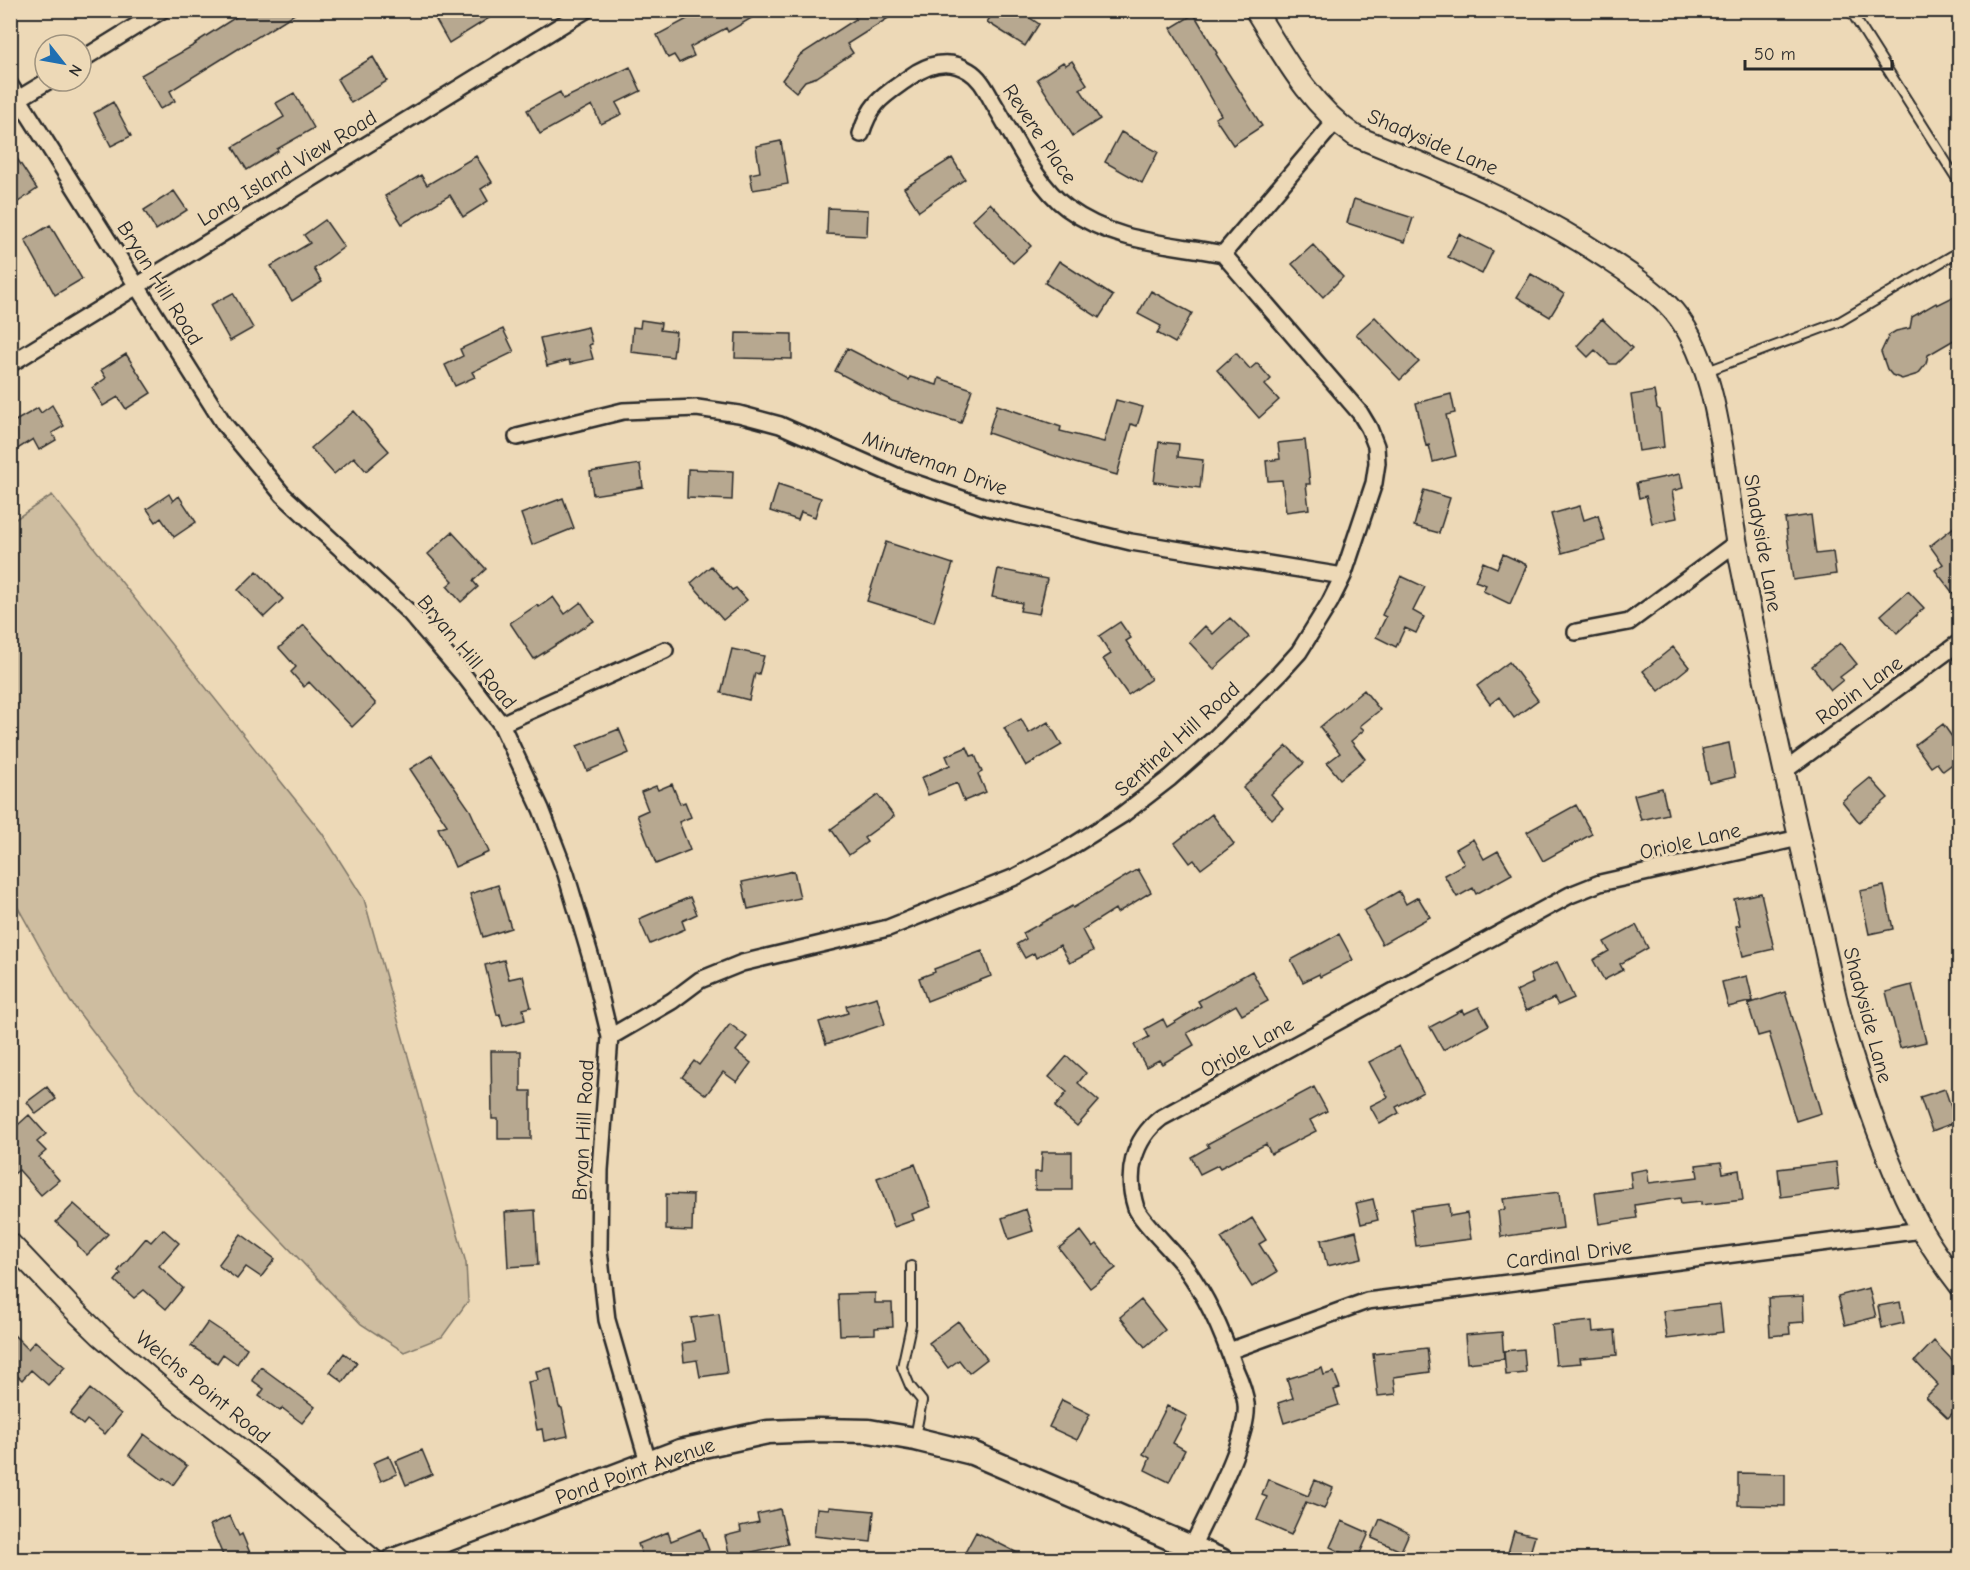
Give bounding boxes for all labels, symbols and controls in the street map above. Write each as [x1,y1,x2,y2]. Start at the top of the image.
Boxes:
north arrow [33,33,93,93]
scale bar [1745,33,1892,71]
text: 50 m [1754,44,1796,65]
text: N [65,61,85,79]
street label: Revere Place [998,80,1082,188]
street label: Shadyside Lane [1364,104,1502,180]
street label: Long Island View Road [193,105,381,231]
street label: Bryan Hill Road [112,217,208,349]
street label: Minuteman Drive [859,426,1011,500]
street label: Shadyside Lane [1739,472,1787,614]
street label: Bryan Hill Road [412,590,522,714]
street label: Robin Lane [1811,651,1907,729]
street label: Sentinel Hill Road [1110,677,1244,801]
street label: Oriole Lane [1637,818,1743,864]
street label: Shadyside Lane [1838,945,1898,1085]
street label: Oriole Lane [1196,1012,1298,1082]
street label: Bryan Hill Road [567,1059,599,1201]
street label: Cardinal Drive [1505,1234,1633,1274]
street label: Welchs Point Road [131,1326,275,1448]
street label: Pond Point Avenue [552,1432,718,1510]

